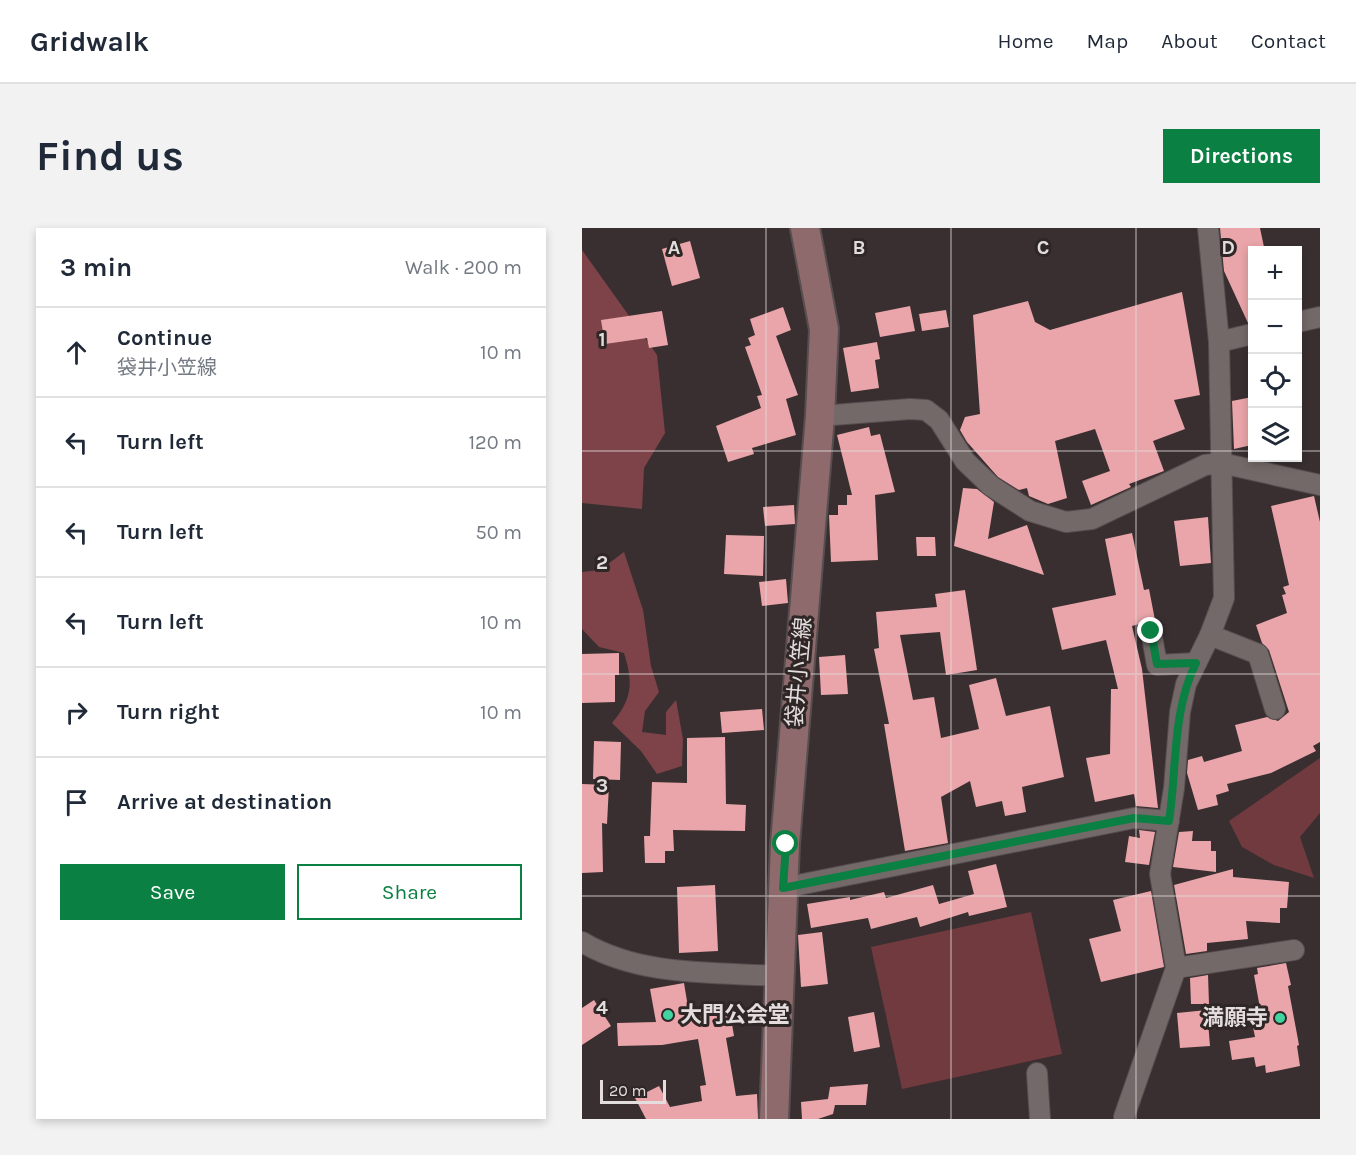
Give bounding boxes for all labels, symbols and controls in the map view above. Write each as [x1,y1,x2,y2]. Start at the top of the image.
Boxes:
text: Gridwalk [30,25,149,58]
text: Home [998,29,1054,53]
text: Map [1087,29,1128,53]
text: About [1161,29,1218,53]
text: Contact [1251,29,1326,53]
button: Directions [1163,129,1320,183]
text: Find us [36,131,184,181]
text: A [668,236,681,259]
text: B [853,236,865,259]
text: C [1037,236,1049,259]
text: D [1221,236,1235,259]
map controls [1248,246,1302,462]
button: + [1248,246,1302,300]
text: 3 min [60,252,132,283]
text: Walk · 200 m [405,256,522,279]
button: − [1248,300,1302,354]
text: Continue [117,325,212,351]
text: 1 [598,328,606,351]
icon: ahead [60,336,93,369]
text: 10 m [480,341,522,364]
button: locate [1248,354,1302,408]
text: 袋井小笠線 [117,356,217,379]
button: layers [1248,408,1302,462]
icon: left [60,426,93,459]
text: Turn left [117,429,204,455]
text: 120 m [468,431,522,454]
icon: left [60,516,93,549]
text: Turn left [117,519,204,545]
text: 50 m [475,521,522,544]
text: 2 [596,551,608,574]
icon: left [60,606,93,639]
text: Turn left [117,609,204,635]
text: 10 m [480,611,522,634]
street label: 袋井小笠線 [781,616,817,728]
route end [1137,617,1163,643]
icon: right [60,696,93,729]
text: Turn right [117,699,220,725]
text: 10 m [480,701,522,724]
text: 3 [596,774,608,797]
icon: arrive [60,786,93,819]
text: Arrive at destination [117,789,332,815]
route start [772,830,798,856]
button: Save [60,864,285,920]
button: Share [297,864,522,920]
text: 4 [596,996,608,1019]
place label: 大門公会堂 [680,1002,790,1028]
place label: 満願寺 [1202,1005,1268,1031]
marker: 大門公会堂 [661,1008,675,1022]
marker: 満願寺 [1273,1011,1287,1025]
scale bar [600,1077,666,1104]
text: 20 m [609,1081,647,1100]

